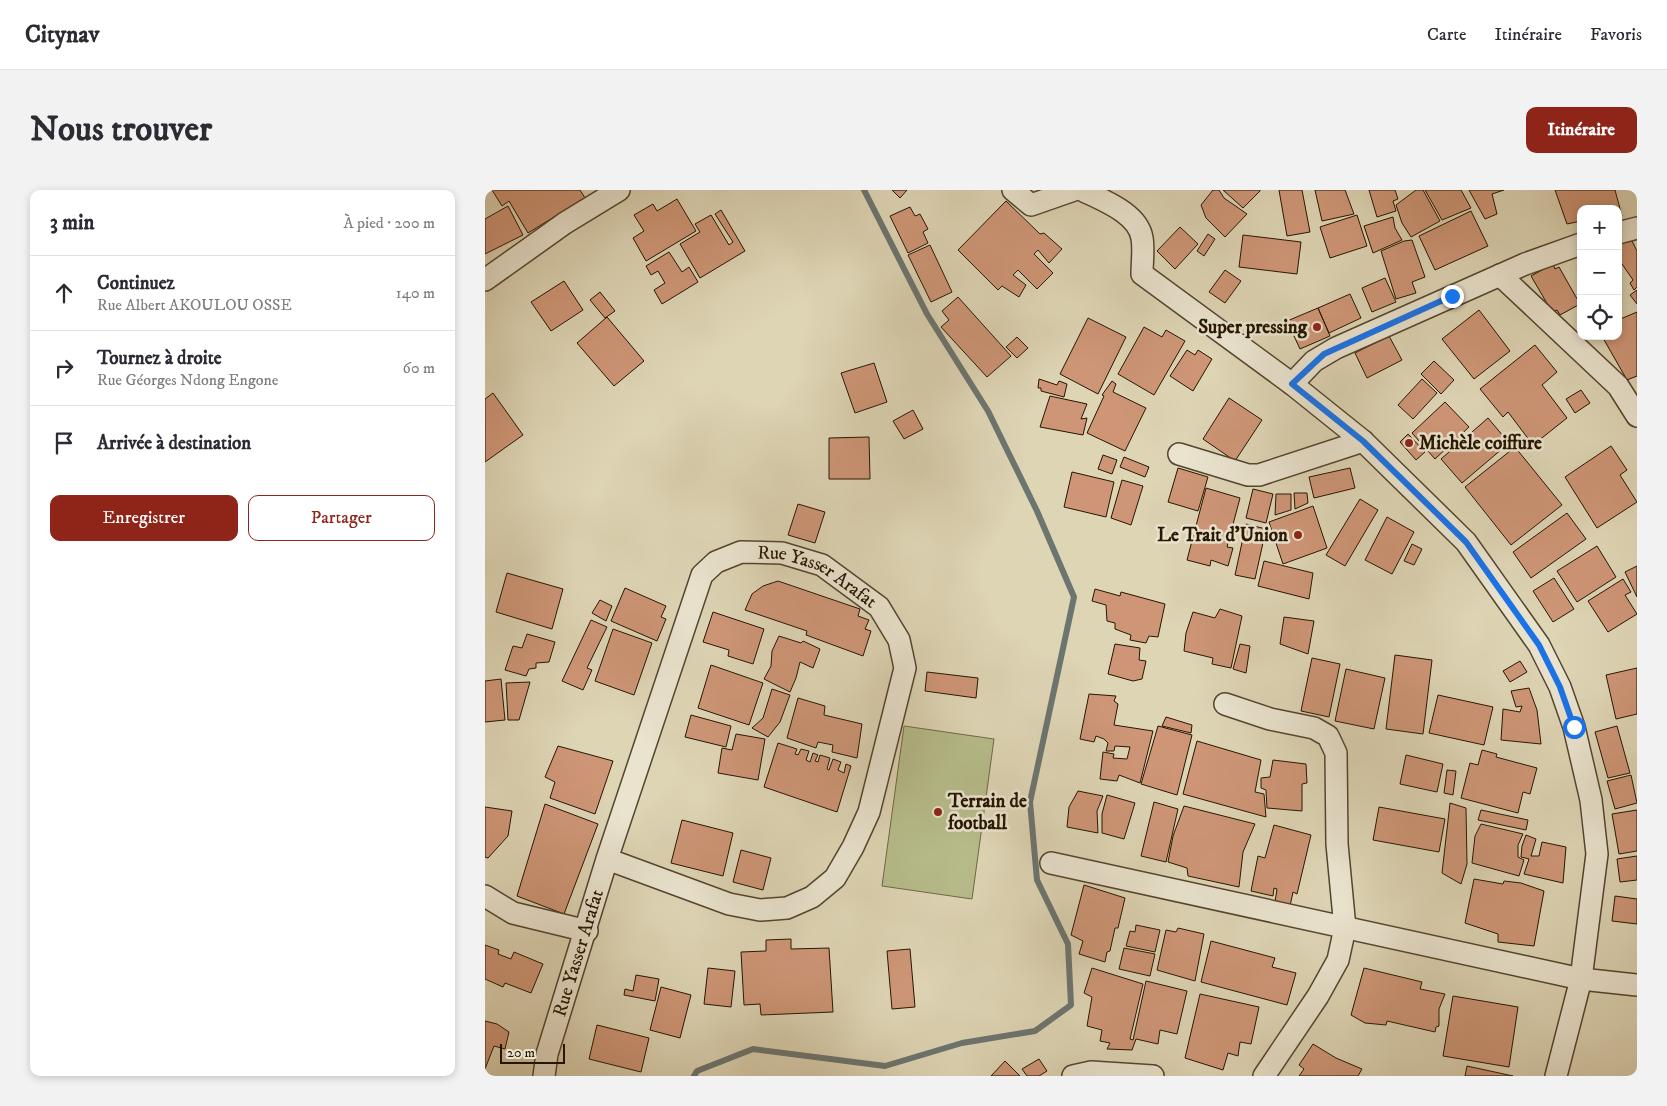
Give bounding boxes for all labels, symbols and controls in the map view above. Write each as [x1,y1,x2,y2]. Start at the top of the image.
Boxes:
text: Citynav [25,20,99,50]
text: Carte [1427,24,1467,46]
text: Itinéraire [1495,24,1562,46]
text: Favoris [1590,24,1642,46]
button: Itinéraire [1526,107,1637,153]
text: Nous trouver [30,108,212,152]
map controls [1577,205,1622,340]
button: + [1577,205,1622,250]
text: 3 min [50,210,95,236]
text: À pied · 200 m [343,213,435,233]
button: − [1577,250,1622,295]
text: Continuez [97,272,175,295]
icon: ahead [50,279,78,307]
text: 140 m [396,283,435,303]
route end [1441,285,1464,308]
text: Rue Albert AKOULOU OSSE [97,295,292,315]
button: locate [1577,295,1622,340]
place label: Super pressing [1198,316,1308,339]
marker: Super pressing [1311,321,1323,333]
text: Tournez à droite [97,347,222,370]
icon: right [50,354,78,382]
text: 60 m [403,358,435,378]
text: Rue Géorges Ndong Engone [97,370,278,390]
icon: arrive [50,429,78,457]
text: Arrivée à destination [97,432,251,455]
place label: Michèle coiffure [1419,432,1542,455]
marker: Michèle coiffure [1403,437,1415,449]
button: Enregistrer [50,495,238,541]
button: Partager [248,495,435,541]
place label: Le Trait d'Union [1157,524,1289,547]
marker: Le Trait d'Union [1292,529,1304,541]
street label: Rue Yasser Arafat [757,541,882,613]
route start [1563,716,1586,739]
place label: Terrain de football [947,790,1027,835]
marker: Terrain de football [932,806,944,818]
street label: Rue Yasser Arafat [548,886,609,1019]
scale bar [500,1041,565,1064]
text: 20 m [507,1044,535,1062]

